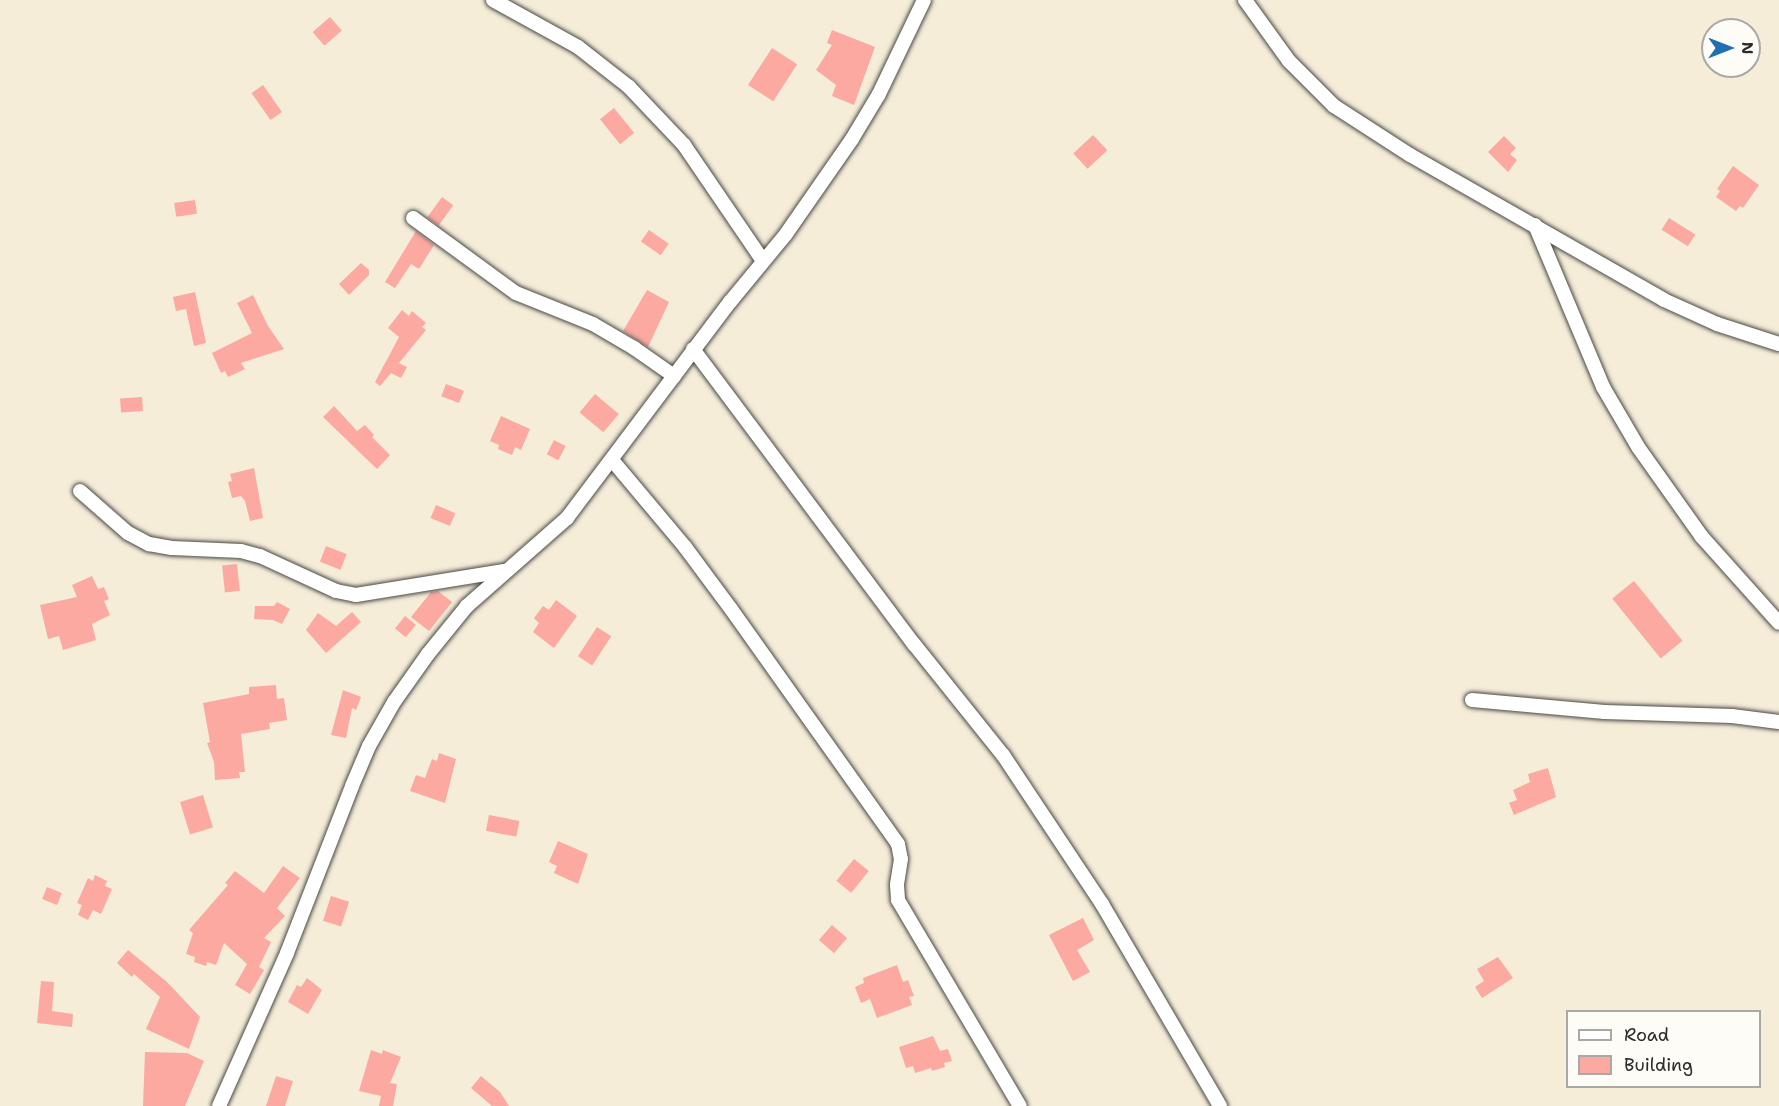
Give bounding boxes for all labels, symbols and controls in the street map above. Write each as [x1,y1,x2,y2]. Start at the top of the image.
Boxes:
north arrow [1701,18,1761,78]
text: N [1737,42,1758,54]
legend [1566,1010,1761,1088]
text: Road [1624,1023,1669,1047]
text: Building [1624,1053,1693,1077]

